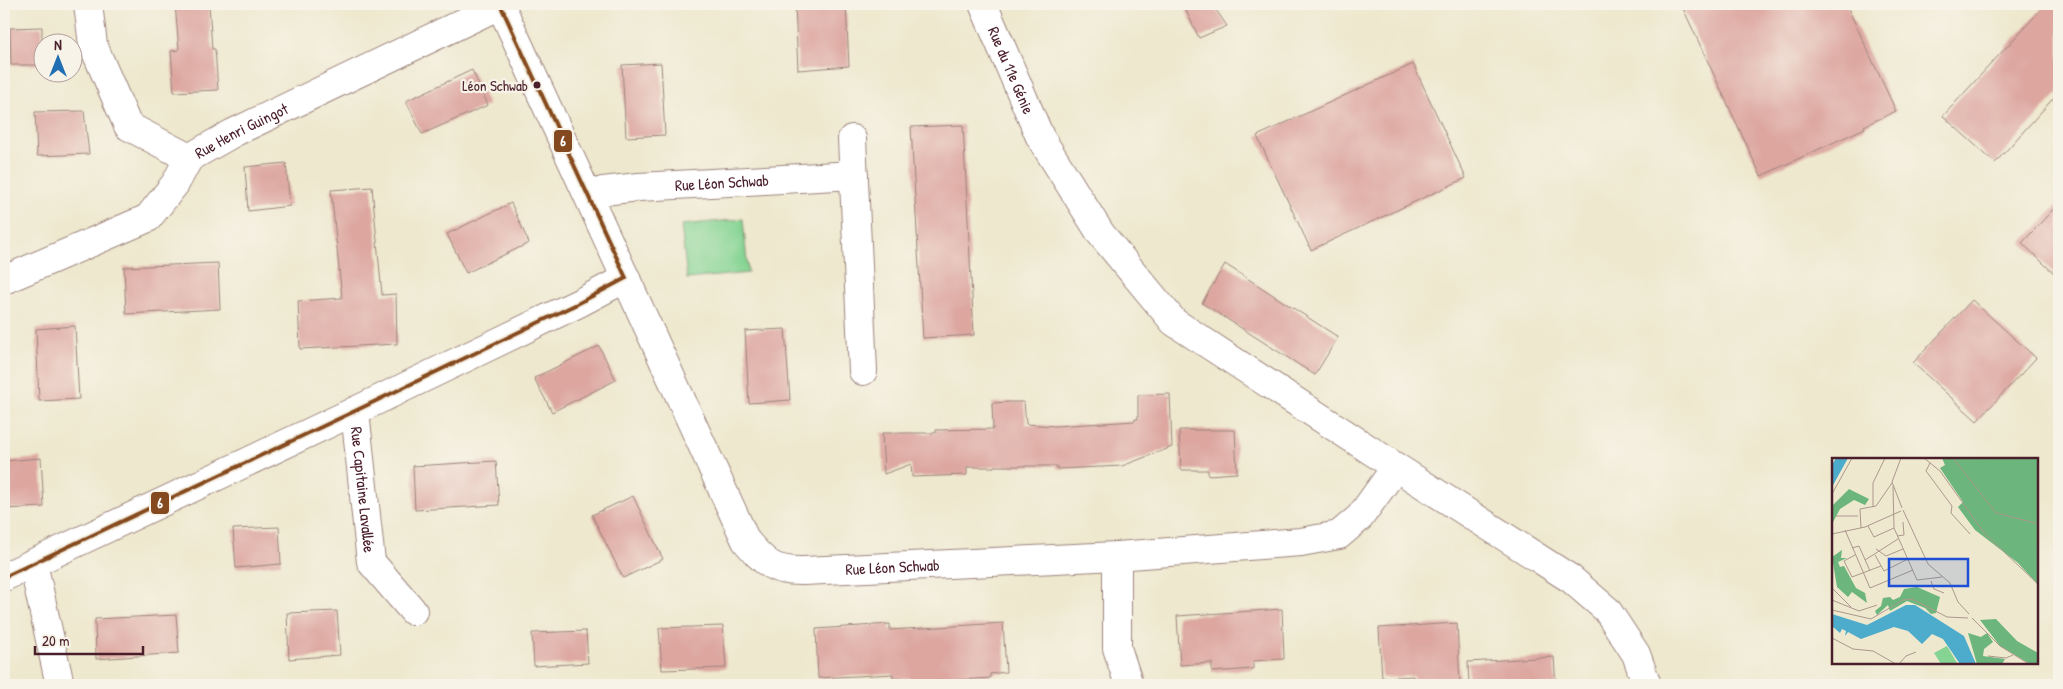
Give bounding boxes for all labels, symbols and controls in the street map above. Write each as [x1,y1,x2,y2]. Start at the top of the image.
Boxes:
street label: Rue du 11e Génie [983,23,1040,118]
north arrow [32,32,82,82]
text: N [54,35,62,54]
place label: Léon Schwab [462,75,528,96]
marker: Léon Schwab [532,80,542,90]
street label: Rue Henri Guingot [191,97,292,164]
line badge: 6 [553,129,573,153]
text: 6 [560,131,566,150]
street label: Rue Léon Schwab [674,169,769,196]
street label: Rue Capitaine Lavallée [346,425,381,554]
inset map [1832,458,2038,664]
line badge: 6 [150,491,170,515]
text: 6 [157,493,163,512]
street label: Rue Léon Schwab [845,554,940,580]
scale bar [35,624,142,656]
text: 20 m [42,630,69,651]

